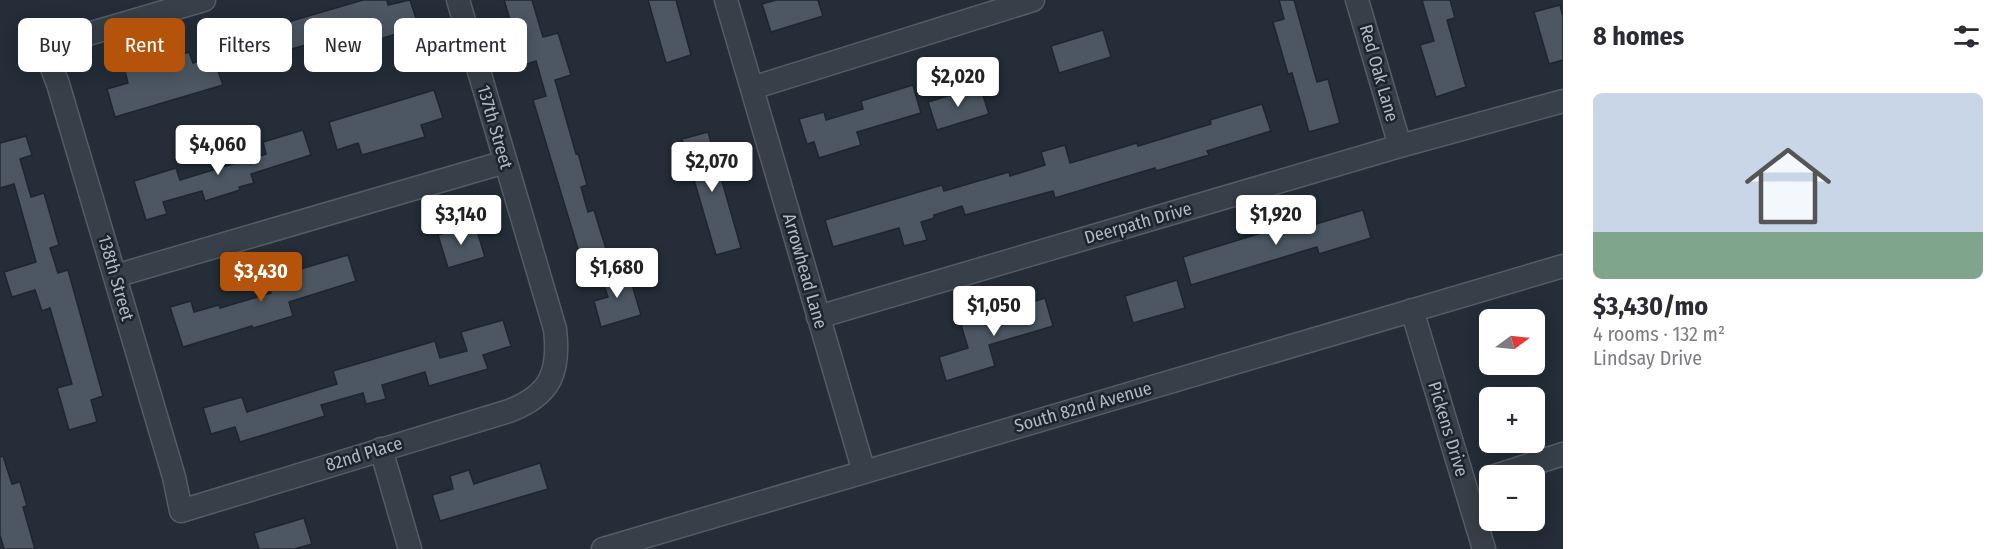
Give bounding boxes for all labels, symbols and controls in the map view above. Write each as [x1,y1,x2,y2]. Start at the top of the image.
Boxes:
chip: Buy [18,18,92,72]
chip: Rent [104,18,185,72]
chip: Filters [197,18,292,72]
chip: New [304,18,382,72]
chip: Apartment [394,18,527,72]
icon: filters [1950,20,1983,53]
text: 8 homes [1593,21,1684,52]
street label: Red Oak Lane [1355,22,1403,124]
pin: $2,020 [909,57,1007,108]
text: $2,020 [931,64,985,88]
street label: 137th Street [473,83,517,172]
pin: $4,060 [169,125,267,176]
text: $4,060 [190,132,246,156]
icon: home [1734,132,1842,240]
pin: $2,070 [663,142,761,193]
text: $2,070 [685,149,739,173]
pin: $3,140 [412,195,510,246]
pin: $1,920 [1227,195,1325,246]
street label: Deerpath Drive [1082,197,1194,249]
text: $3,140 [435,202,487,226]
text: $1,920 [1250,202,1302,226]
street label: Arrowhead Lane [778,211,832,331]
street label: 138th Street [93,233,139,323]
pin: $1,680 [568,248,666,299]
pin: $3,430 [212,252,310,303]
text: $1,680 [590,255,644,279]
text: $3,430 [234,259,288,283]
pin: $1,050 [945,286,1043,337]
text: $3,430/mo [1593,291,1708,322]
text: $1,050 [967,293,1021,317]
north arrow [1479,309,1545,375]
map controls [1479,309,1545,531]
text: 4 rooms · 132 m² [1593,322,1725,346]
text: Lindsay Drive [1593,346,1702,370]
street label: South 82nd Avenue [1012,377,1154,437]
street label: Pickens Drive [1423,379,1473,479]
button: + [1479,387,1545,453]
street label: 82nd Place [323,432,405,476]
button: − [1479,465,1545,531]

